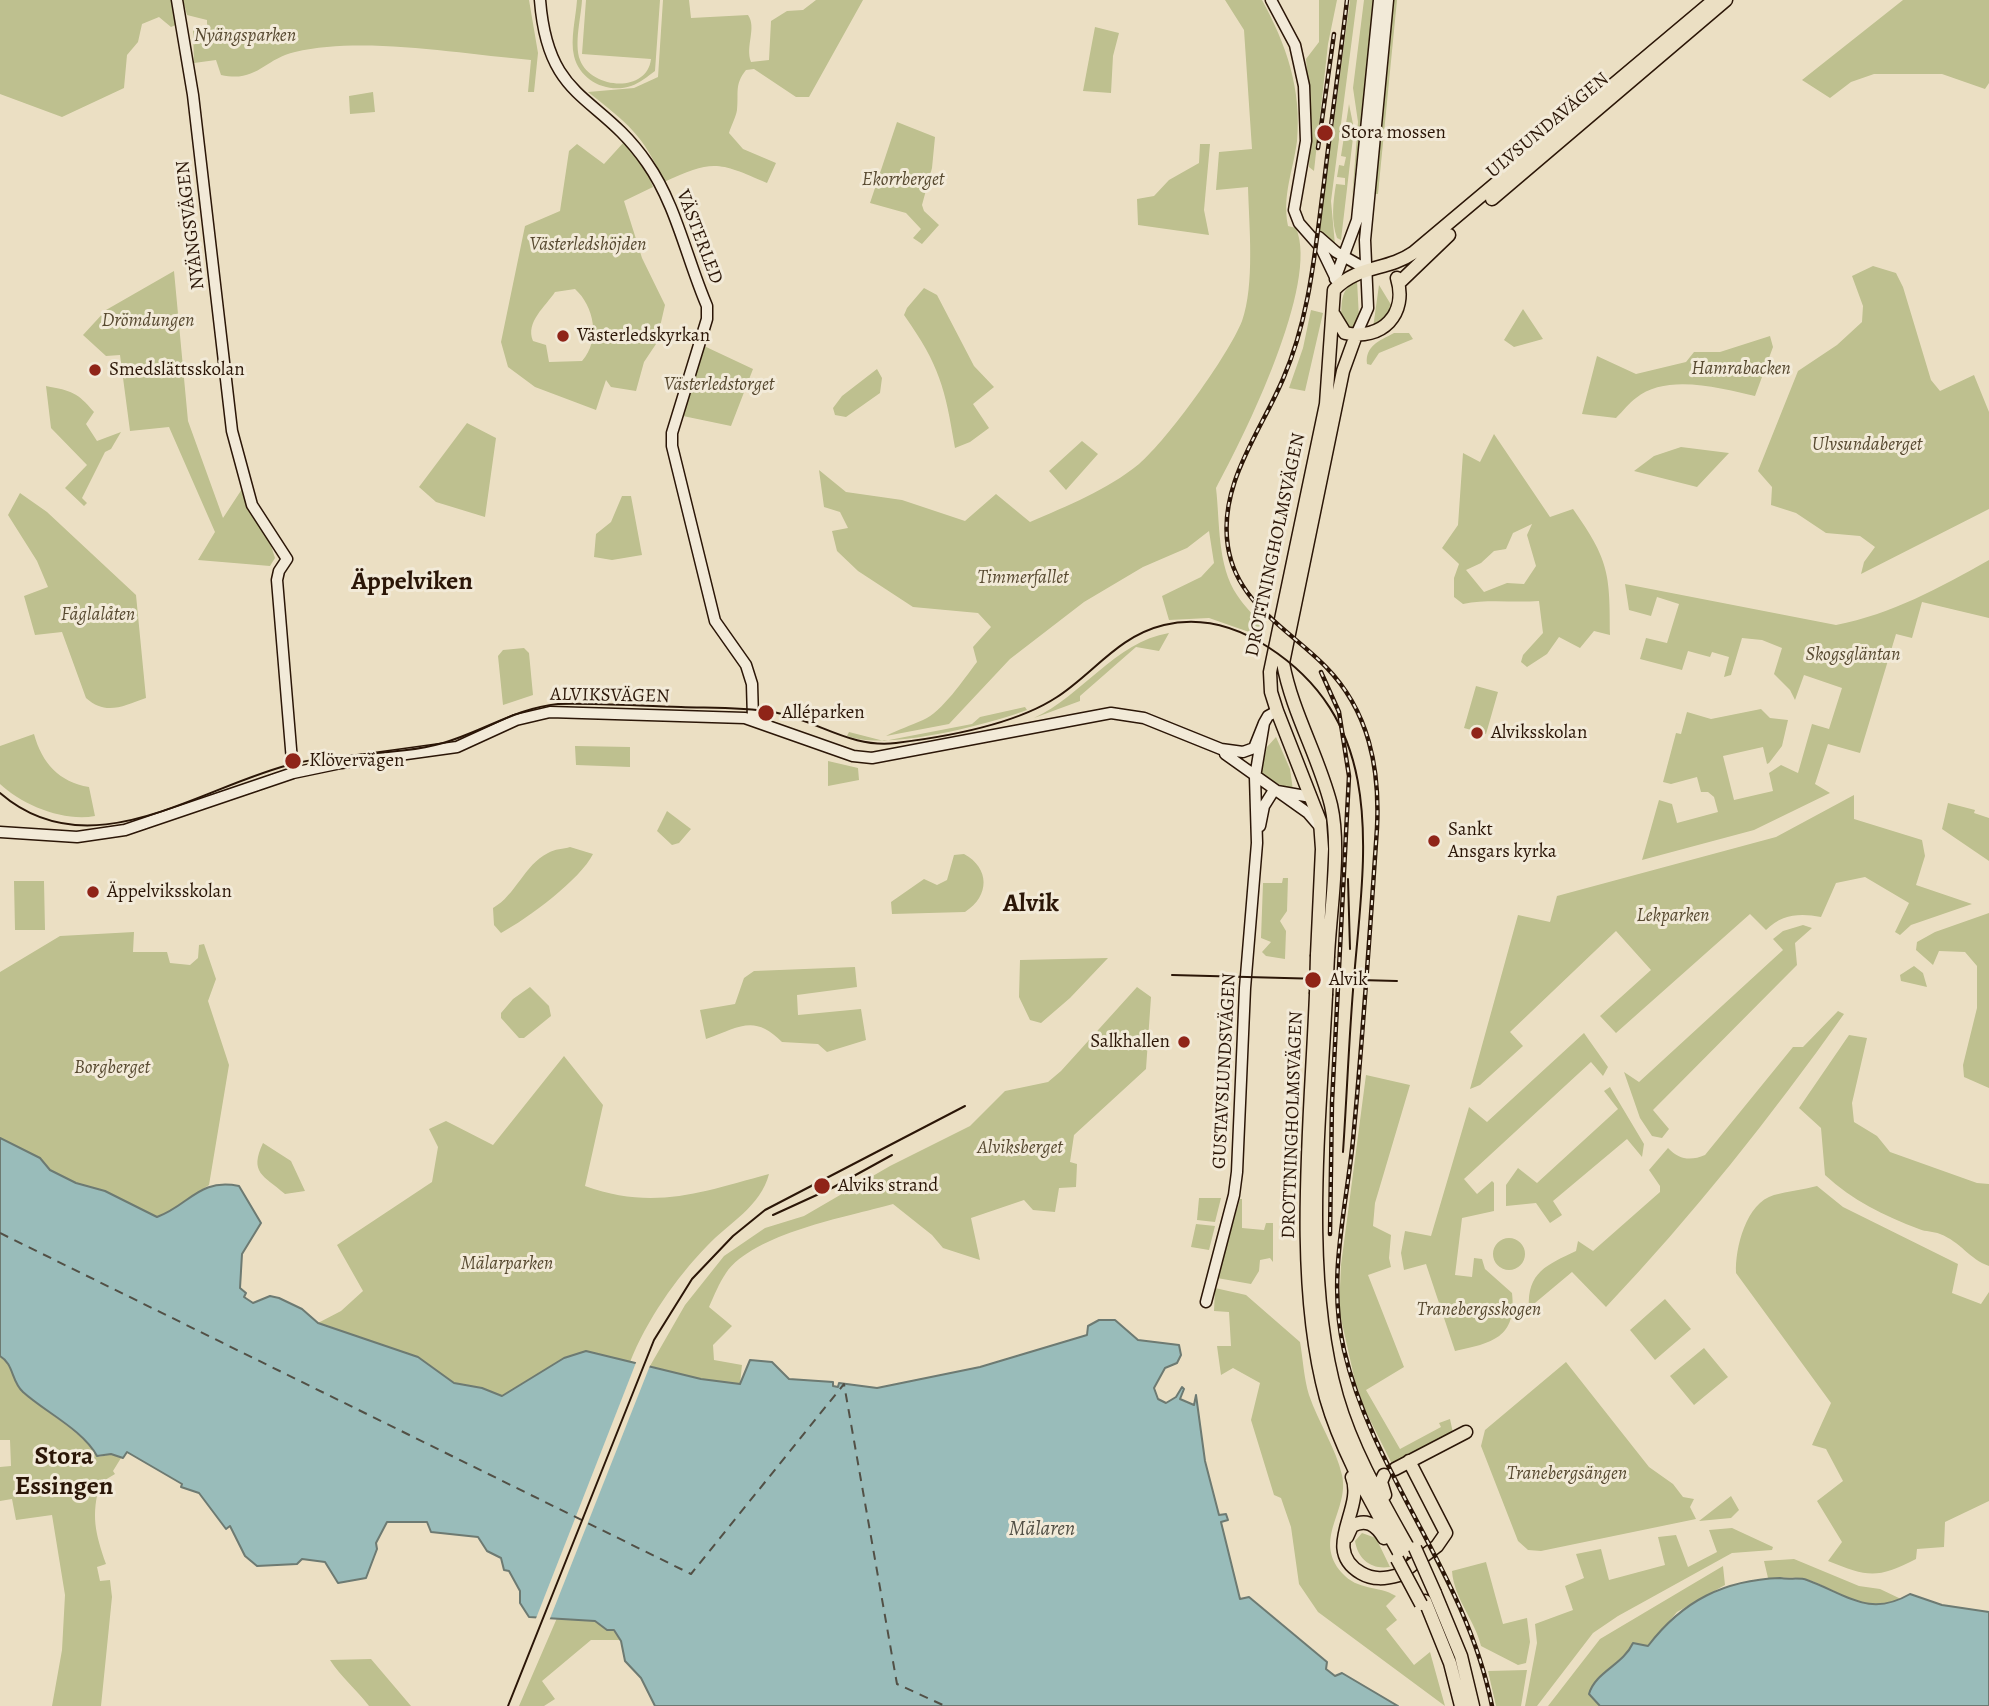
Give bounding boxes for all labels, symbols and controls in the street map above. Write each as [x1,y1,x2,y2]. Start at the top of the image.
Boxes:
park label: Nyängsparken [194,25,296,47]
street label: ULVSUNDAVÄGEN [1482,68,1614,184]
place label: Stora mossen [1341,122,1446,144]
marker: Stora mossen [1315,123,1335,143]
street label: NYÄNGSVÄGEN [172,159,210,291]
park label: Ekorrberget [862,169,944,191]
street label: VÄSTERLED [671,187,727,287]
park label: Västerledshöjden [529,234,647,256]
park label: Drömdungen [101,310,195,332]
place label: Västerledskyrkan [577,325,710,347]
marker: Västerledskyrkan [555,328,571,344]
park label: Hamrabacken [1691,358,1791,380]
place label: Smedslättsskolan [109,359,245,381]
marker: Smedslättsskolan [87,362,103,378]
park label: Västerledstorget [664,374,774,396]
street label: DROTTNINGHOLMSVÄGEN [1241,431,1311,659]
park label: Ulvsundaberget [1812,434,1922,456]
district label: Äppelviken [351,567,473,599]
park label: Timmerfallet [978,567,1068,589]
park label: Fåglalåten [61,604,135,626]
park label: Skogsgläntan [1806,644,1900,666]
street label: ALVIKSVÄGEN [550,684,670,708]
place label: Alléparken [782,702,865,724]
marker: Alléparken [756,703,776,723]
place label: Alviksskolan [1491,722,1587,744]
marker: Alviksskolan [1469,725,1485,741]
place label: Klövervägen [309,750,404,772]
marker: Klövervägen [283,751,303,771]
place label: Sankt Ansgars kyrka [1448,819,1557,863]
marker: Sankt Ansgars kyrka [1426,833,1442,849]
place label: Äppelviksskolan [107,881,232,903]
marker: Äppelviksskolan [85,884,101,900]
district label: Alvik [1003,889,1059,921]
park label: Lekparken [1637,905,1709,927]
place label: Alvik [1329,969,1368,991]
marker: Alvik [1303,970,1323,990]
street label: GUSTAVSLUNDSVÄGEN [1208,972,1242,1170]
street label: DROTTNINGHOLMSVÄGEN [1278,1011,1308,1239]
place label: Salkhallen [1090,1031,1170,1053]
marker: Salkhallen [1176,1034,1192,1050]
park label: Borgberget [74,1057,150,1079]
park label: Alviksberget [977,1137,1063,1159]
place label: Alviks strand [838,1175,938,1197]
marker: Alviks strand [812,1176,832,1196]
park label: Mälarparken [461,1253,553,1275]
park label: Tranebergsskogen [1417,1299,1541,1321]
district label: Stora Essingen [15,1442,113,1504]
park label: Tranebergsängen [1507,1463,1627,1485]
water label: Mälaren [1009,1517,1075,1543]

